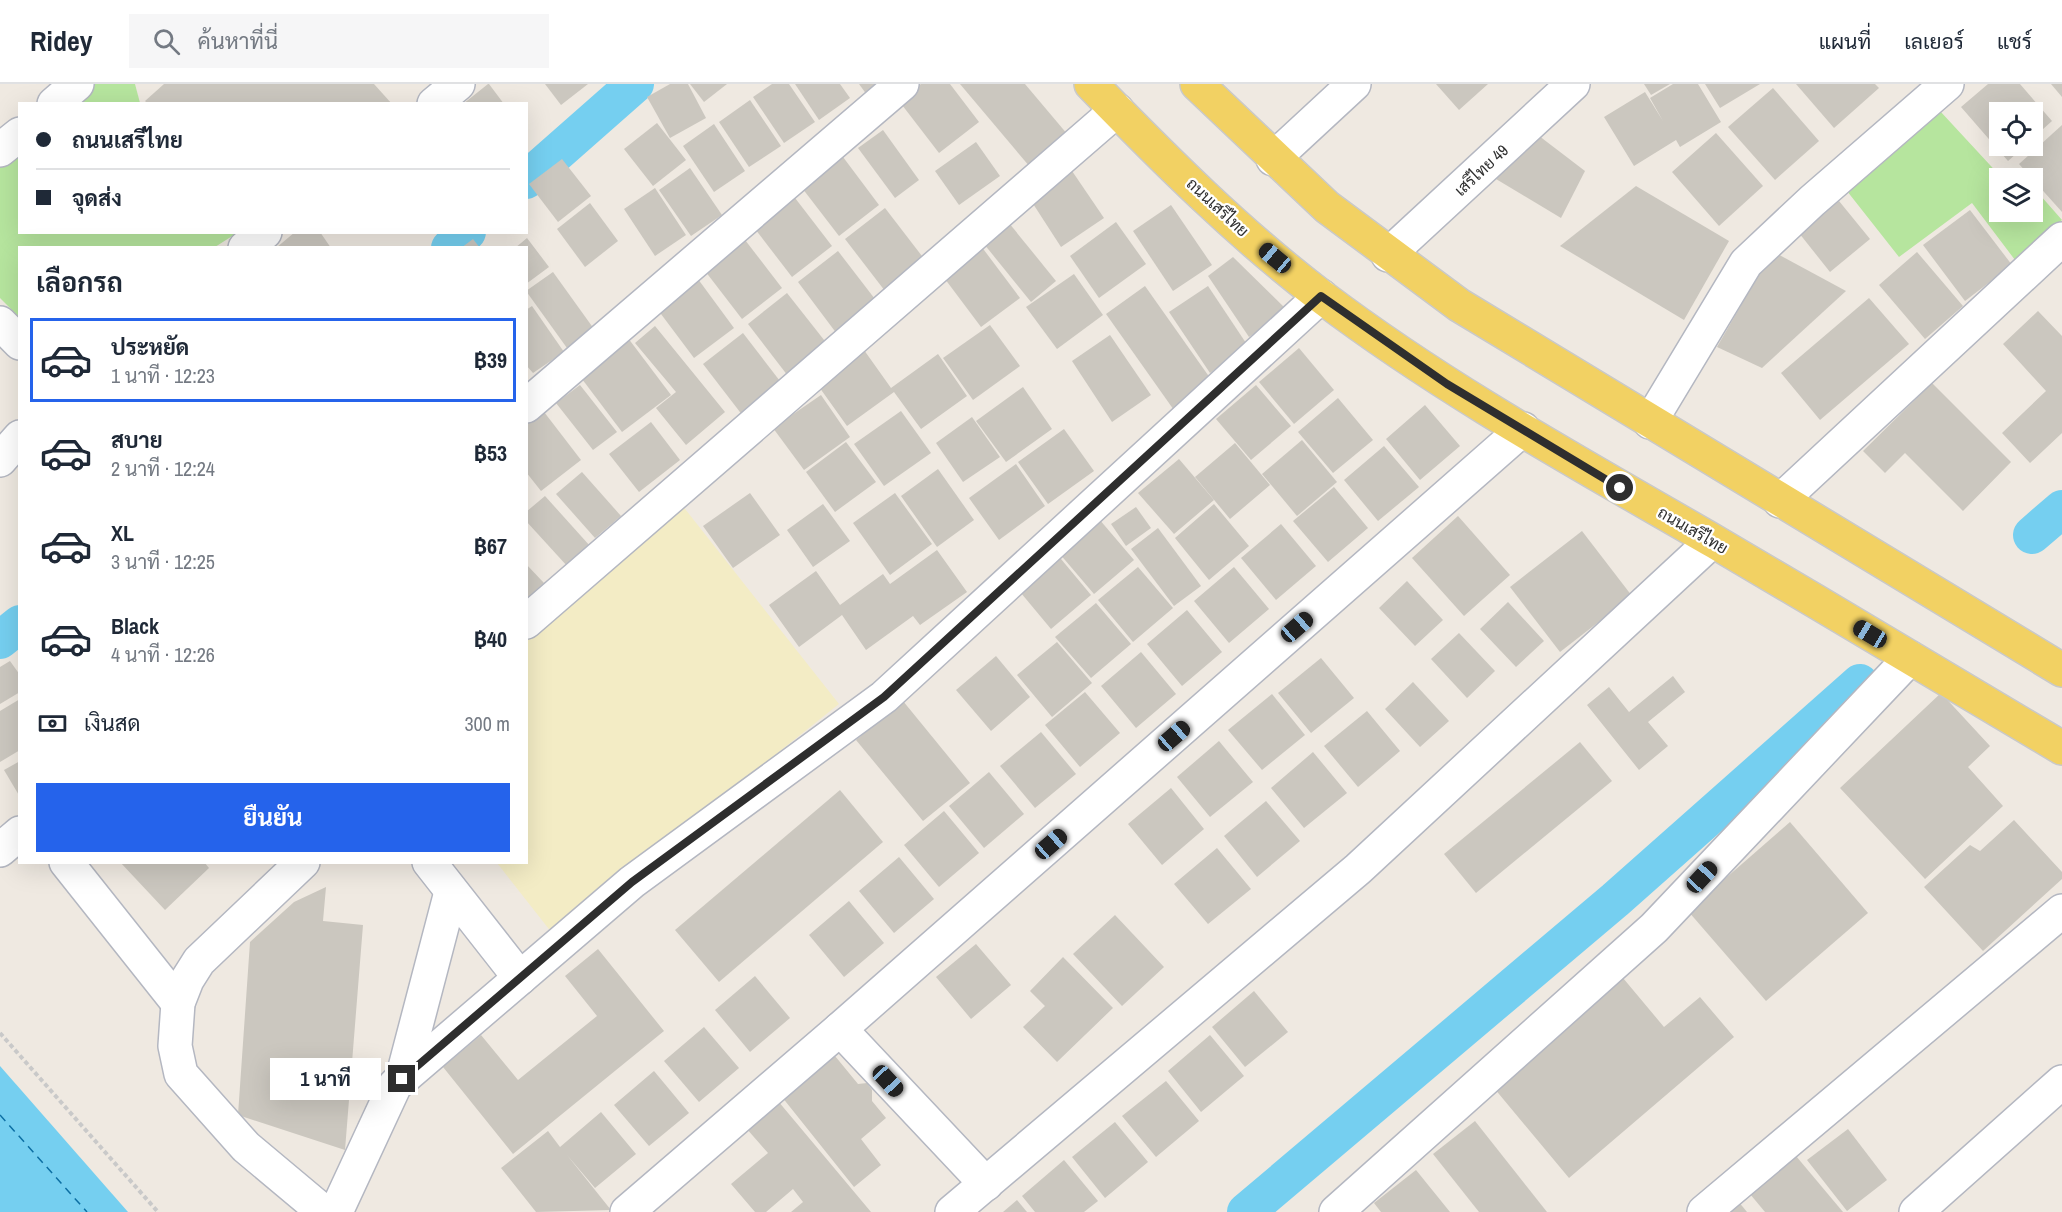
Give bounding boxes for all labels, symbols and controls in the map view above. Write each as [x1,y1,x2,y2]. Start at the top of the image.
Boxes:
search box [129,14,549,68]
text: Ridey [30,22,93,60]
icon: search [150,25,183,58]
text: ค้นหาที่นี่ [198,26,278,56]
text: แผนที่ [1819,27,1871,56]
text: เลเยอร์ [1904,27,1964,56]
text: แชร์ [1997,27,2032,56]
map controls [1989,102,2043,222]
button: locate [1989,102,2043,156]
text: ถนนเสรีไทย [72,125,183,155]
street label: เสรีไทย 49 [1449,139,1513,201]
button: layers [1989,168,2043,222]
street label: ถนนเสรีไทย [1182,173,1254,241]
text: จุดส่ง [72,183,122,213]
car [1255,240,1295,276]
text: เลือกรถ [36,264,123,300]
text: ประหยัด [111,332,189,362]
icon: car [39,333,93,387]
text: ฿39 [474,345,507,375]
text: 1 นาที · 12:23 [111,362,215,389]
text: สบาย [111,425,163,455]
icon: car [39,426,93,480]
text: ฿53 [474,438,507,468]
text: 2 นาที · 12:24 [111,455,215,482]
route start [1606,474,1633,501]
street label: ถนนเสรีไทย [1654,501,1732,559]
text: XL [111,518,134,548]
icon: car [39,519,93,573]
text: ฿67 [474,531,507,561]
text: 3 นาที · 12:25 [111,548,215,575]
car [1278,608,1316,646]
text: Black [111,611,159,641]
icon: car [39,612,93,666]
car [1850,617,1890,651]
text: ฿40 [474,624,507,654]
text: 4 นาที · 12:26 [111,641,215,668]
icon: cash [36,707,69,740]
text: เงินสด [84,708,141,738]
text: 300 m [464,710,510,737]
car [1155,717,1193,755]
button: ยืนยัน [36,783,510,852]
car [1032,825,1070,863]
car [1683,858,1721,896]
callout: 1 นาที [270,1058,381,1100]
car [869,1062,907,1100]
text: 1 นาที [300,1065,351,1092]
route end [388,1065,415,1092]

